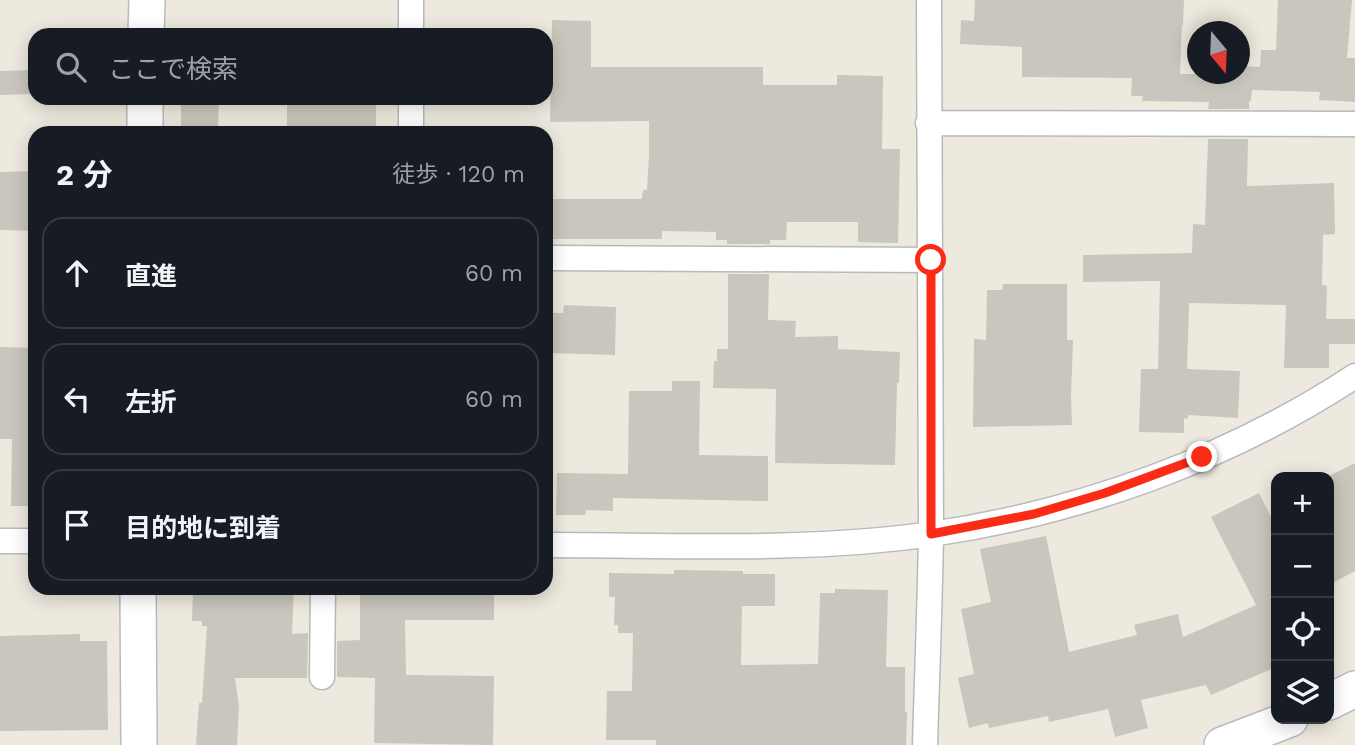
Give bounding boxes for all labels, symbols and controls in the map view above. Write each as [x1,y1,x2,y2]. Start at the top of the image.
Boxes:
north arrow [1187,21,1250,84]
search box [28,28,553,105]
icon: search [52,48,90,86]
text: ここで検索 [108,54,238,84]
text: 2 分 [56,157,112,192]
text: 徒歩 · 120 m [392,161,525,188]
route start [915,244,946,275]
icon: ahead [58,254,96,292]
text: 60 m [465,260,523,287]
text: 直進 [125,261,177,291]
icon: left [58,380,96,418]
text: 60 m [465,386,523,413]
text: 左折 [125,387,177,417]
route end [1186,441,1217,472]
map controls [1271,472,1334,724]
button: + [1271,472,1334,535]
icon: arrive [58,506,96,544]
text: 目的地に到着 [125,513,281,543]
button: − [1271,535,1334,598]
button: locate [1271,598,1334,661]
button: layers [1271,661,1334,724]

